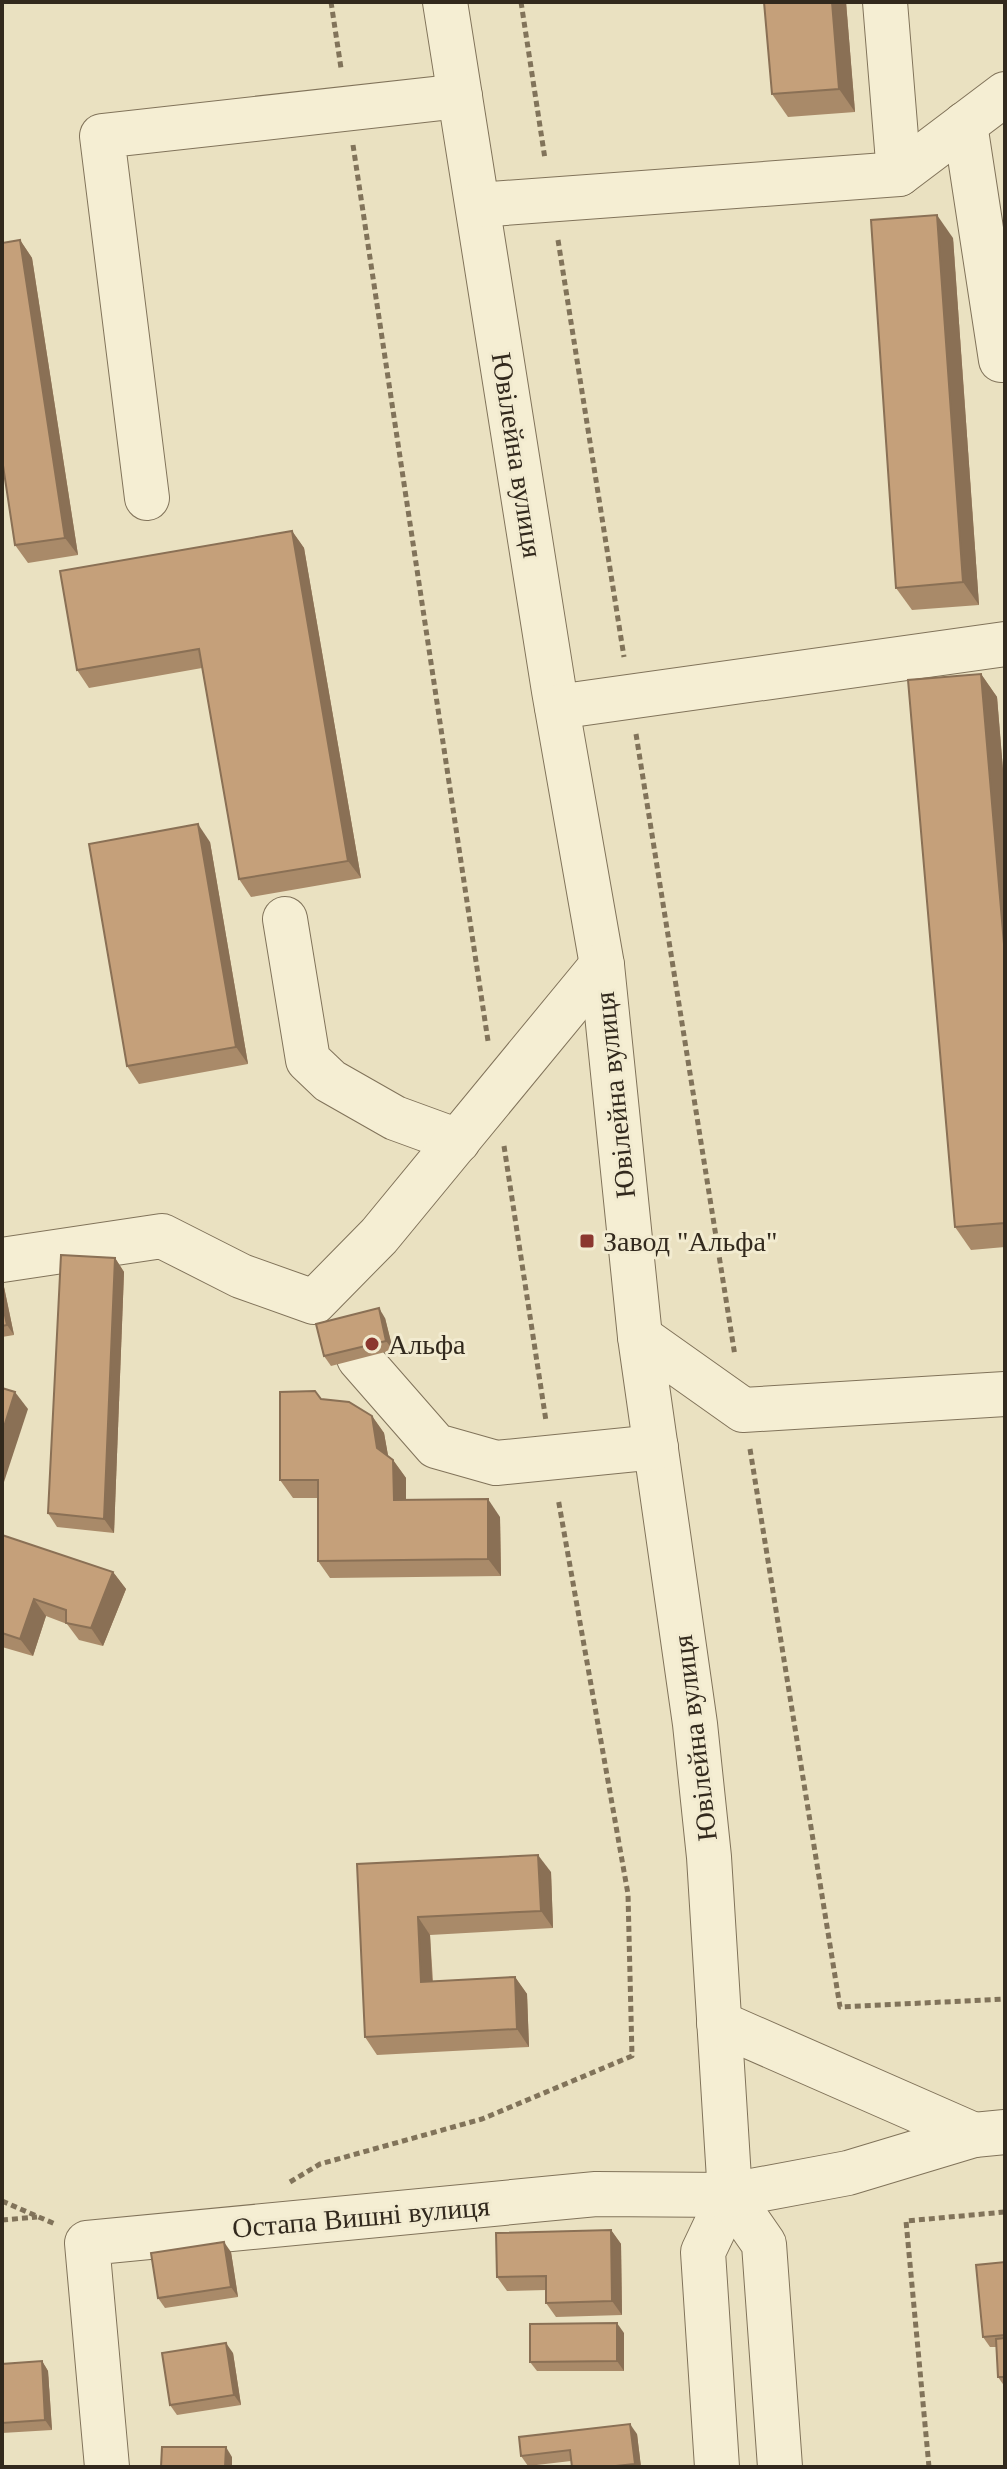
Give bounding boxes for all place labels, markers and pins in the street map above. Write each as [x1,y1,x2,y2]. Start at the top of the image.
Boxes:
place label: Завод "Альфа" [603,1226,777,1257]
marker: Завод "Альфа" [578,1232,596,1250]
place label: Альфа [388,1329,466,1360]
marker: Альфа [363,1335,381,1353]

